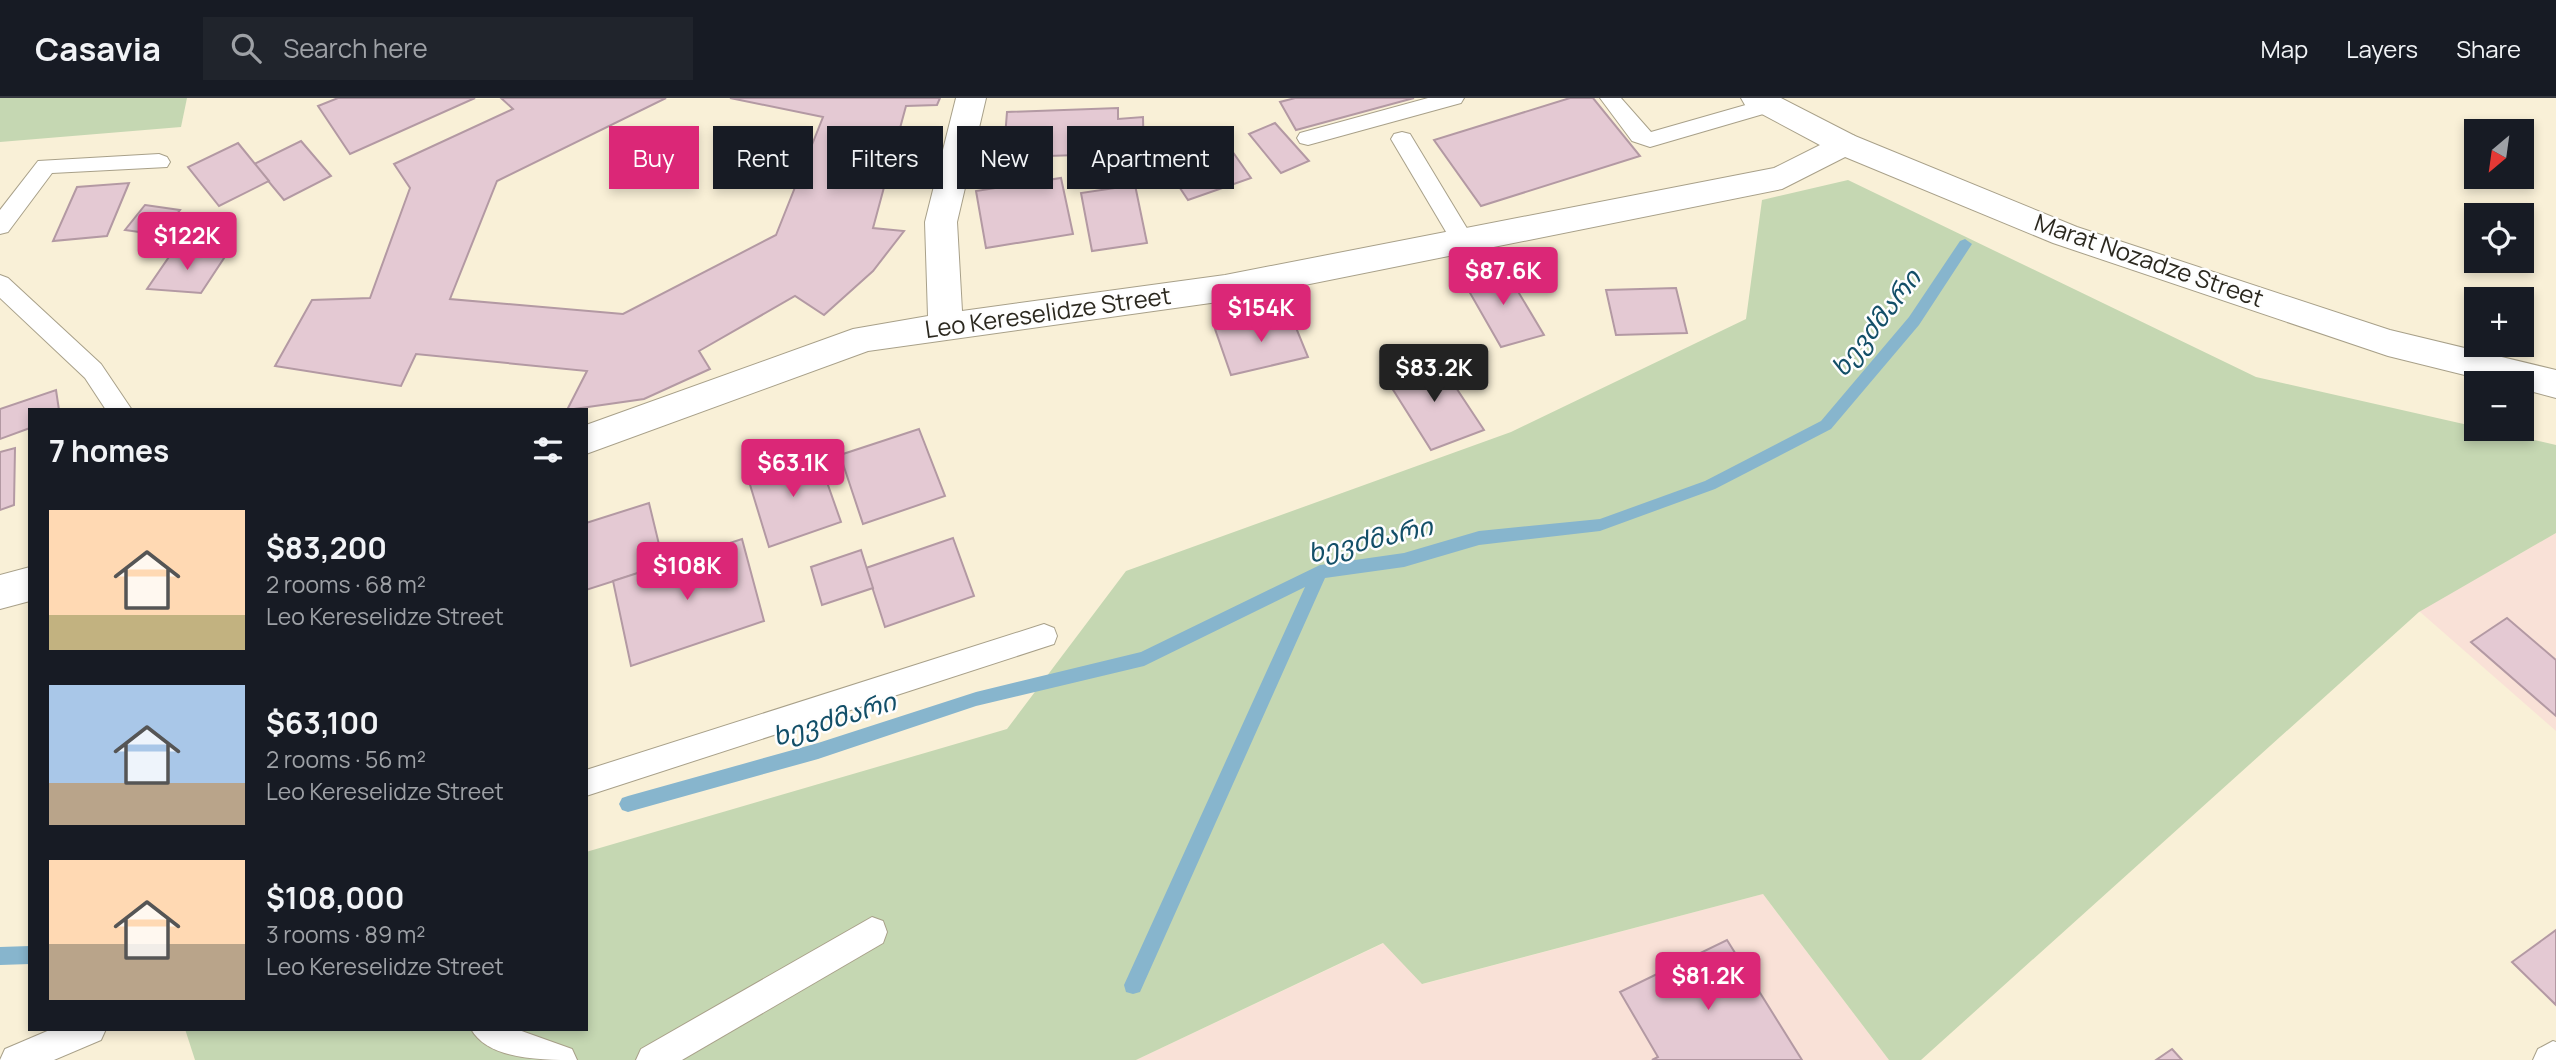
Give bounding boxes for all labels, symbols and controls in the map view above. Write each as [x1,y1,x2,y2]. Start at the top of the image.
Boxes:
search box [203,17,693,80]
text: Casavia [35,26,161,71]
icon: search [227,29,265,67]
text: Search here [283,30,428,66]
text: Map [2261,32,2308,65]
text: Layers [2346,32,2418,65]
text: Share [2456,32,2521,65]
north arrow [2464,119,2534,189]
map controls [2464,119,2534,441]
chip: Buy [609,126,699,189]
chip: Rent [713,126,813,189]
chip: Filters [827,126,943,189]
chip: New [957,126,1053,189]
chip: Apartment [1067,126,1234,189]
button: locate [2464,203,2534,273]
street label: Marat Nozadze Street [2031,205,2268,314]
pin: $122K [138,212,236,272]
text: $122K [154,219,220,251]
pin: $87.6K [1446,248,1560,307]
text: $87.6K [1465,254,1541,286]
water label: ხევძმარი [1822,260,1929,384]
street label: Leo Kereselidze Street [923,278,1173,345]
pin: $154K [1212,285,1310,344]
button: + [2464,287,2534,357]
text: $154K [1228,291,1294,323]
pin: $83.2K [1377,344,1491,404]
text: $83.2K [1395,351,1473,383]
button: − [2464,371,2534,441]
text: 7 homes [49,430,169,471]
icon: filters [529,431,567,469]
pin: $63.1K [736,440,850,499]
text: $63.1K [757,446,829,478]
water label: ხევძმარი [1304,507,1437,571]
text: $83,200 [266,527,387,568]
icon: home [105,538,189,622]
pin: $108K [638,542,736,602]
text: $108K [653,549,721,581]
text: 2 rooms · 68 m² [266,568,426,600]
text: Leo Kereselidze Street [266,600,504,632]
water label: ხევძმარი [768,682,901,754]
text: $63,100 [266,702,379,743]
icon: home [105,713,189,797]
text: 2 rooms · 56 m² [266,743,426,775]
text: Leo Kereselidze Street [266,775,504,807]
text: $108,000 [266,877,404,918]
icon: home [105,888,189,972]
text: 3 rooms · 89 m² [266,918,426,950]
text: Leo Kereselidze Street [266,950,504,982]
pin: $81.2K [1651,953,1765,1012]
text: $81.2K [1671,959,1745,991]

